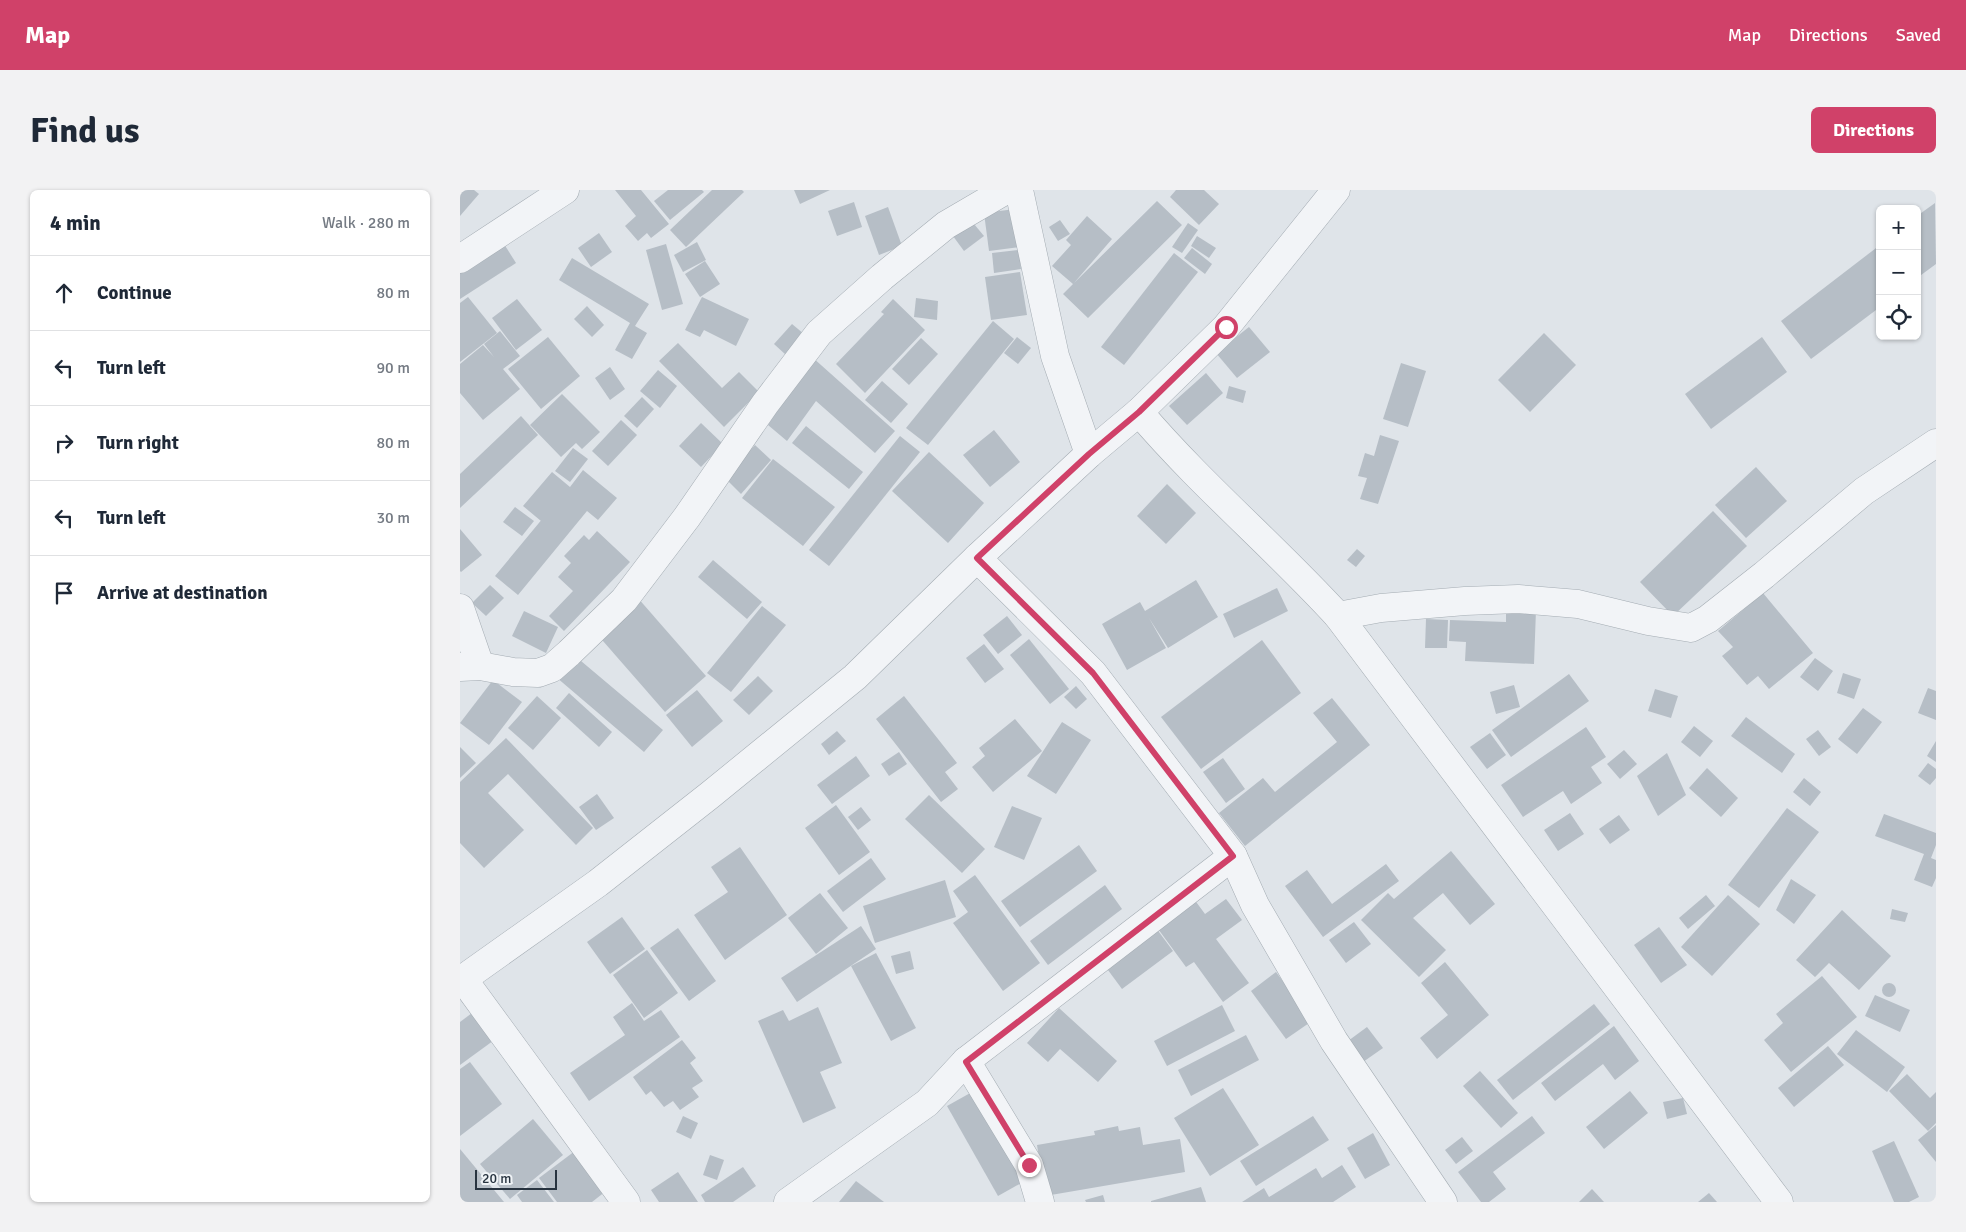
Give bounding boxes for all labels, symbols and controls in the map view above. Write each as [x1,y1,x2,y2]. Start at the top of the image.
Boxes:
text: Map [25,20,70,50]
text: Map [1728,24,1761,46]
text: Directions [1789,24,1868,46]
text: Saved [1896,24,1941,46]
button: Directions [1811,107,1936,153]
text: Find us [30,109,140,152]
map controls [1876,205,1921,340]
button: + [1876,205,1921,250]
text: 4 min [50,210,101,236]
text: Walk · 280 m [322,213,410,233]
button: − [1876,250,1921,295]
icon: ahead [50,279,78,307]
text: Continue [97,281,172,305]
text: 80 m [376,283,410,303]
button: locate [1876,295,1921,340]
route start [1215,316,1238,339]
icon: left [50,354,78,382]
text: Turn left [97,356,166,380]
text: 90 m [376,358,410,378]
icon: right [50,429,78,457]
text: Turn right [97,431,179,455]
text: 80 m [376,433,410,453]
icon: left [50,504,78,532]
text: Turn left [97,506,166,530]
text: 30 m [376,508,410,528]
icon: arrive [50,579,78,607]
text: Arrive at destination [97,581,268,605]
route end [1018,1154,1041,1177]
scale bar [475,1167,558,1190]
text: 20 m [482,1170,511,1187]

